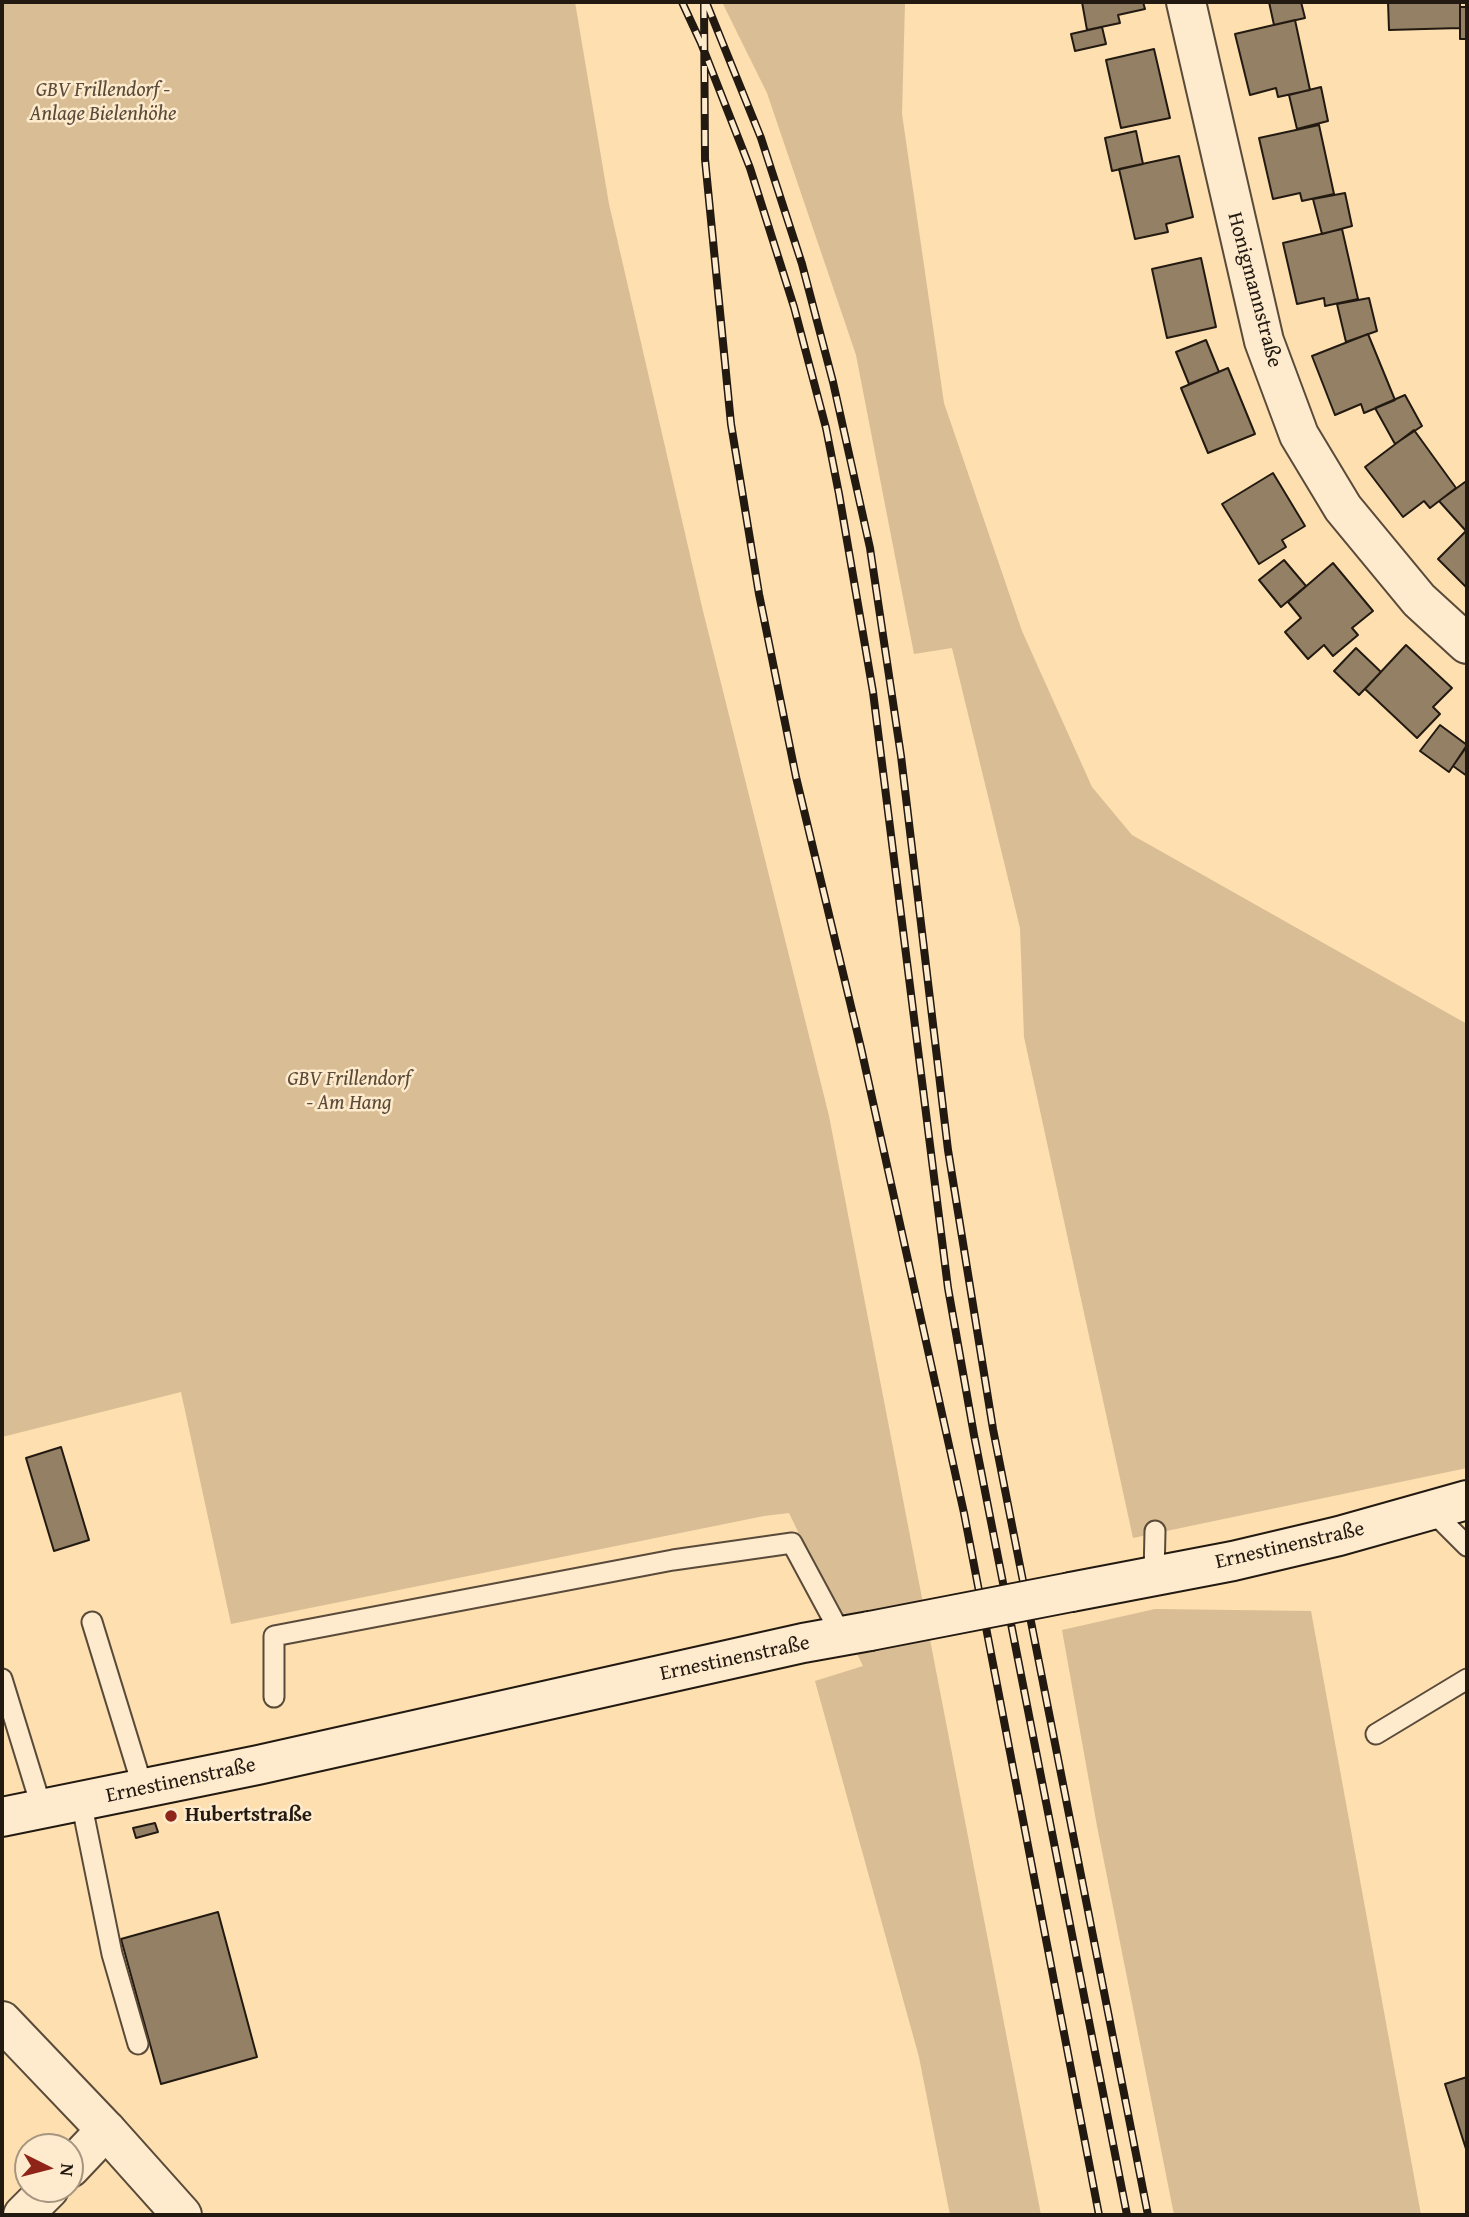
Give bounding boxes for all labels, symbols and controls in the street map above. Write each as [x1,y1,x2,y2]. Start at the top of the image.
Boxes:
park label: GBV Frillendorf - Anlage Bielenhöhe [30,78,176,128]
street label: Honigmannstraße [1221,210,1287,370]
park label: GBV Frillendorf - Am Hang [287,1067,411,1117]
street label: Ernestinenstraße [1213,1517,1367,1575]
street label: Ernestinenstraße [658,1631,812,1687]
street label: Ernestinenstraße [104,1753,258,1809]
place label: Hubertstraße [185,1803,312,1829]
marker: Hubertstraße [163,1808,179,1824]
north arrow [14,2133,84,2203]
text: N [53,2162,82,2178]

